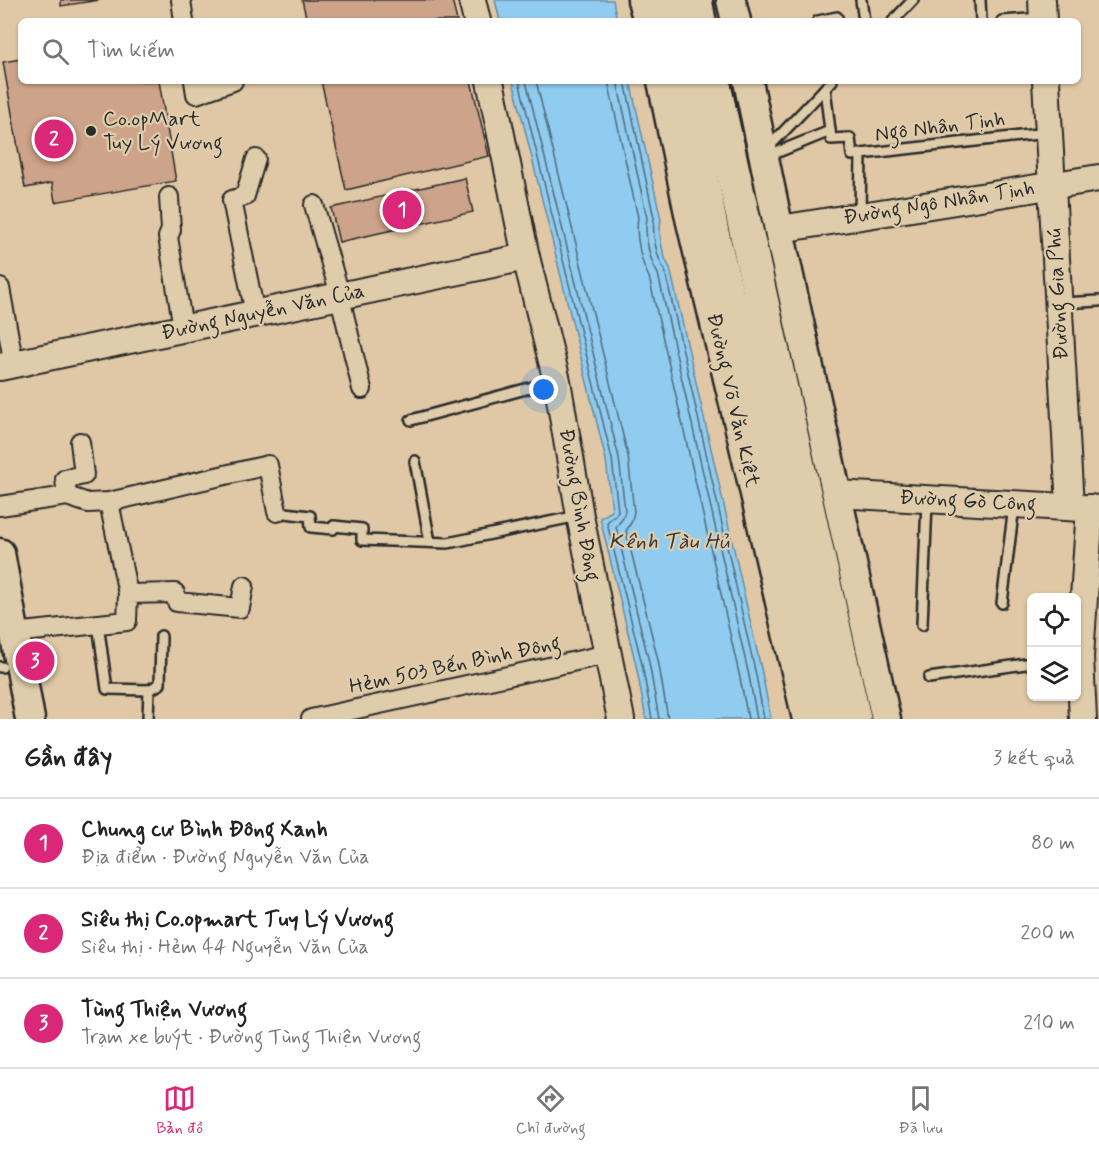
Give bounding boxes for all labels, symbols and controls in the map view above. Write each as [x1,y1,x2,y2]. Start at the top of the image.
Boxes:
search box [18,18,1081,84]
icon: search [39,35,72,68]
text: Tìm kiếm [87,37,175,65]
place label: Co.opMart Tuy Lý Vương [103,105,223,159]
street label: Ngô Nhân Tịnh [873,105,1007,151]
pin: 2 [34,116,74,162]
marker: Co.opMart Tuy Lý Vương [84,124,98,138]
street label: Đường Ngô Nhân Tịnh [841,174,1037,234]
pin: 1 [382,188,422,232]
street label: Đường Gia Phú [1041,227,1077,360]
street label: Đường Nguyễn Văn Của [159,277,368,349]
street label: Đường Võ Văn Kiệt [697,310,767,491]
your location [529,375,558,404]
street label: Đường Bình Đông [550,426,606,584]
street label: Đường Gò Công [899,483,1037,521]
water label: Kênh Tàu Hủ [609,528,730,556]
map controls [1027,593,1081,701]
button: locate [1027,593,1081,647]
street label: Hẻm 503 Bến Bình Đông [347,629,564,703]
pin: 3 [15,638,54,684]
button: layers [1027,647,1081,701]
text: Gần đây [24,741,112,775]
text: 3 kết quả [993,745,1075,772]
text: Chung cư Bình Đông Xanh [81,816,328,844]
text: 1 [39,830,48,857]
text: 80 m [1031,830,1075,857]
text: Địa điểm · Đường Nguyễn Văn Của [81,844,370,871]
text: Siêu thị Co.opmart Tuy Lý Vương [81,906,394,934]
text: 2 [39,920,48,947]
text: 200 m [1020,920,1075,947]
text: Siêu thị · Hẻm 44 Nguyễn Văn Của [81,934,369,961]
text: Tùng Thiện Vương [81,996,247,1024]
text: 3 [39,1010,48,1037]
text: 210 m [1023,1010,1075,1037]
text: Trạm xe buýt · Đường Tùng Thiện Vương [81,1024,421,1051]
tab: Bản đồ [156,1082,203,1139]
tab: Chỉ đường [516,1082,586,1139]
tab: Đã lưu [898,1082,943,1139]

